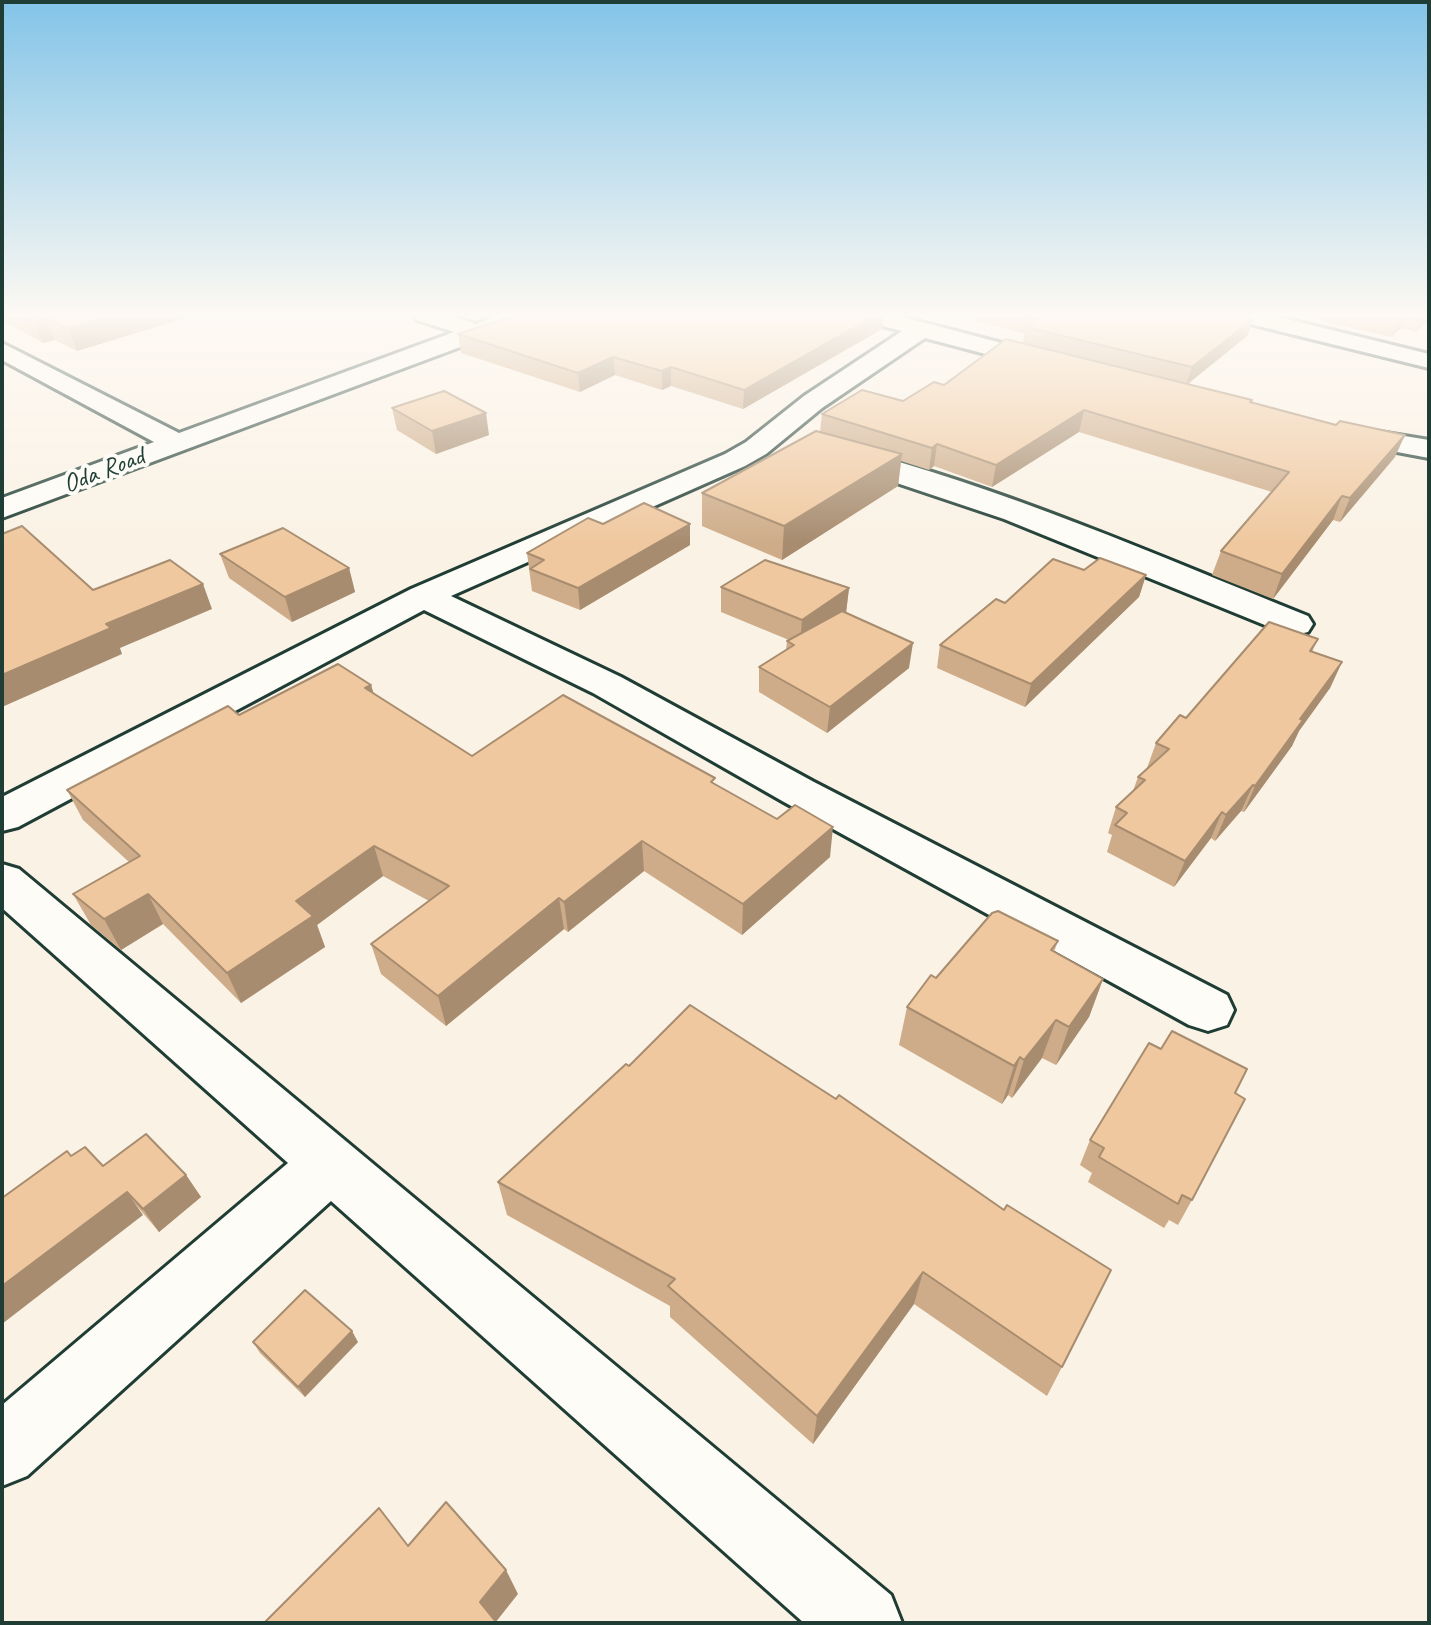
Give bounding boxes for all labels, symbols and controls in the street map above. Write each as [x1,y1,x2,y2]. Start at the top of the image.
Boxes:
street label: Oda Road [59,441,149,501]

